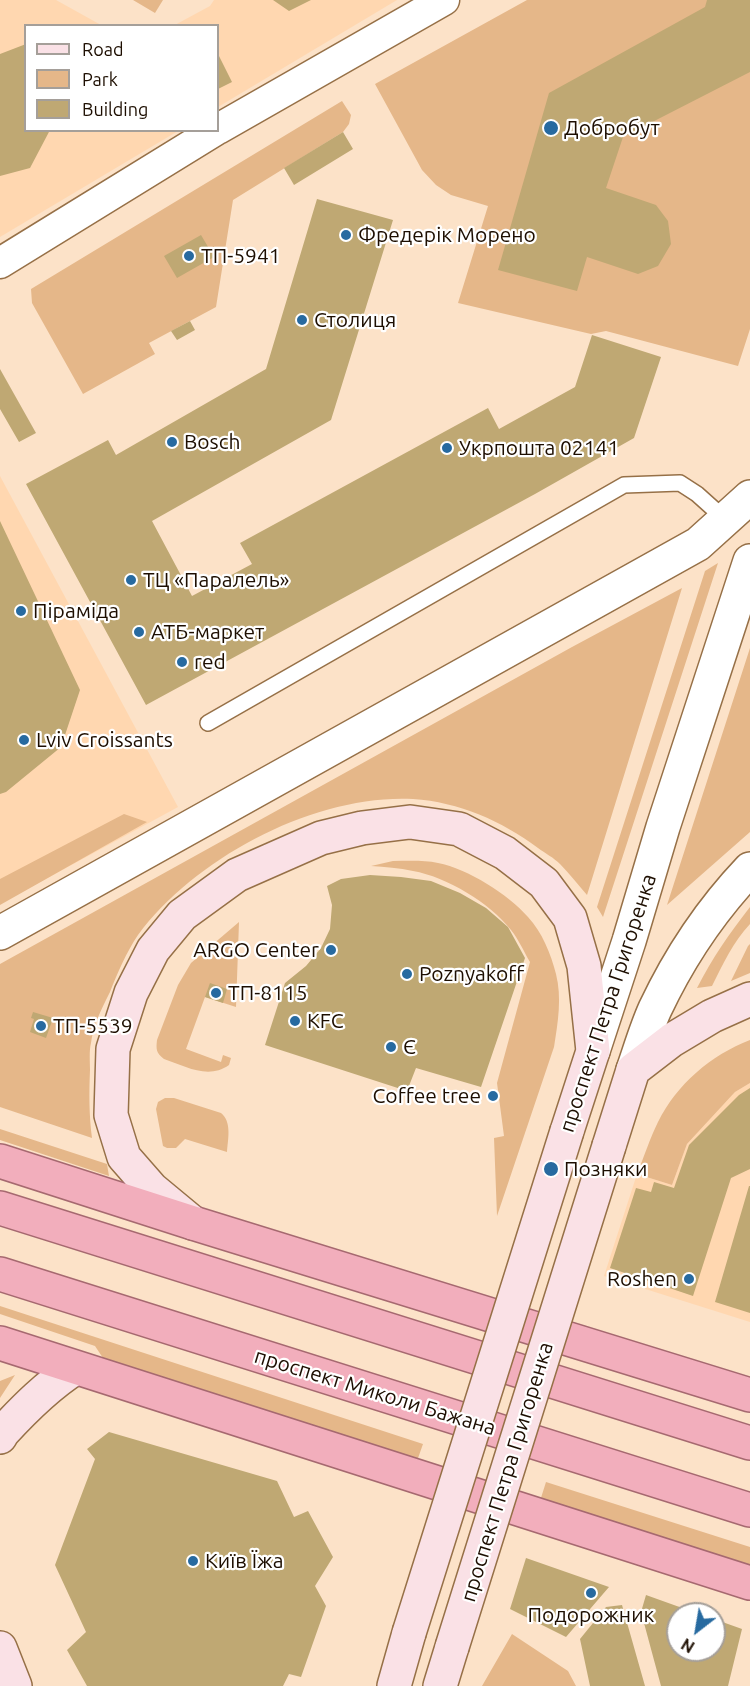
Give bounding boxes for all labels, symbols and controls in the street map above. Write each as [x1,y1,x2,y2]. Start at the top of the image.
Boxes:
legend [24,24,219,132]
text: Road [82,39,124,59]
text: Park [82,69,118,89]
text: Building [82,99,148,119]
place label: Добробут [564,115,660,141]
marker: Добробут [542,119,560,137]
place label: Фредерік Морено [358,222,536,248]
marker: Фредерік Морено [339,228,353,242]
place label: ТП-5941 [201,243,281,269]
marker: ТП-5941 [182,249,196,263]
place label: Столиця [314,307,396,333]
marker: Столиця [295,313,309,327]
place label: Bosch [184,429,240,455]
marker: Bosch [165,435,179,449]
place label: Укрпошта 02141 [459,435,619,461]
marker: Укрпошта 02141 [440,441,454,455]
place label: ТЦ «Паралель» [143,567,289,593]
marker: ТЦ «Паралель» [124,573,138,587]
place label: Піраміда [33,598,119,624]
marker: Піраміда [14,604,28,618]
place label: АТБ-маркет [151,619,264,645]
marker: АТБ-маркет [132,625,146,639]
place label: red [194,649,226,675]
marker: red [175,655,189,669]
place label: Lviv Croissants [36,727,173,753]
marker: Lviv Croissants [17,733,31,747]
street label: проспект Петра Григоренка [554,871,662,1135]
place label: ARGO Center [193,937,319,963]
marker: ARGO Center [324,943,338,957]
place label: Poznyakoff [419,961,524,987]
marker: Poznyakoff [400,967,414,981]
place label: ТП-8115 [228,980,308,1006]
marker: ТП-8115 [209,986,223,1000]
place label: KFC [307,1008,344,1034]
place label: ТП-5539 [53,1013,133,1039]
marker: KFC [288,1014,302,1028]
marker: ТП-5539 [34,1019,48,1033]
place label: Є [403,1034,416,1060]
marker: Є [384,1040,398,1054]
place label: Coffee tree [373,1083,481,1109]
marker: Coffee tree [486,1089,500,1103]
place label: Позняки [564,1156,647,1182]
marker: Позняки [542,1160,560,1178]
place label: Roshen [607,1266,677,1292]
marker: Roshen [682,1272,696,1286]
street label: проспект Петра Григоренка [455,1339,559,1605]
street label: проспект Миколи Бажана [251,1343,499,1441]
place label: Київ Їжа [205,1548,283,1574]
marker: Київ Їжа [186,1554,200,1568]
marker: Подорожник [584,1586,598,1600]
place label: Подорожник [528,1602,654,1628]
north arrow [666,1602,726,1662]
text: N [678,1635,698,1657]

